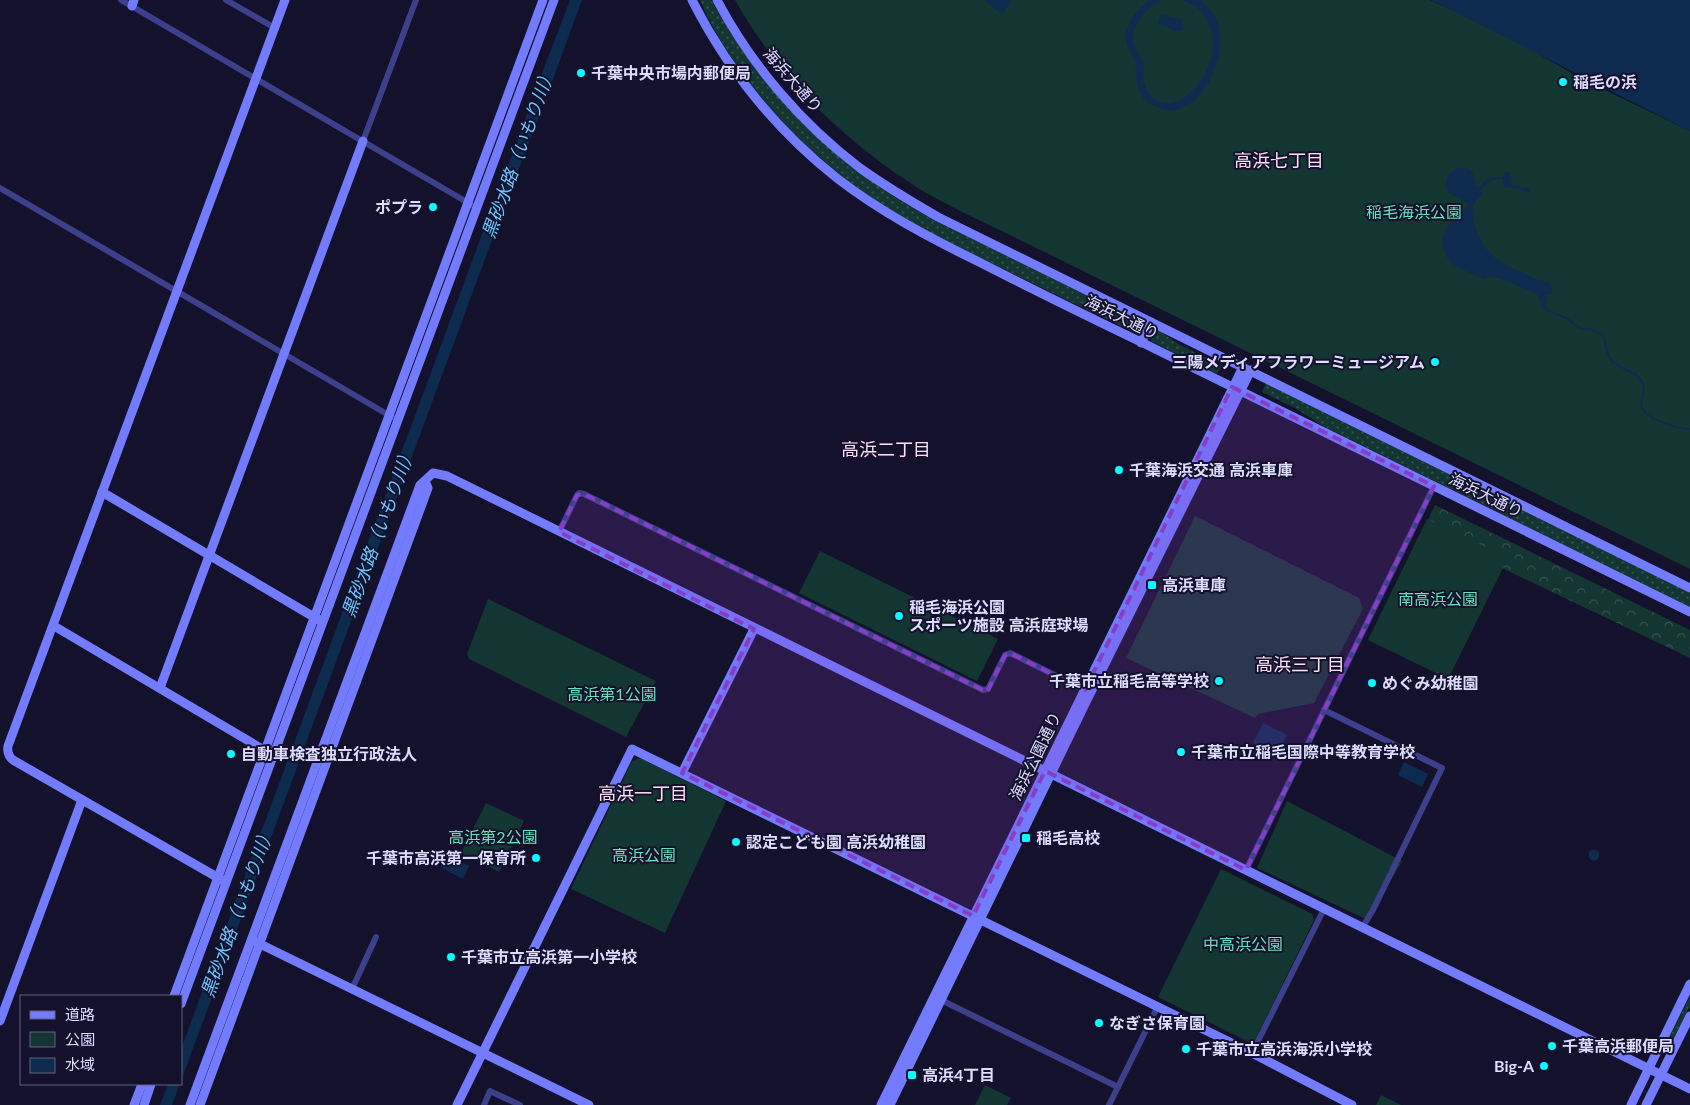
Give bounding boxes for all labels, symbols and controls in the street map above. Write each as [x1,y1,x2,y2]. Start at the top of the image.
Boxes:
street label: 海浜大通り [760,43,827,116]
place label: 千葉中央市場内郵便局 [591,63,751,82]
water label: 黒砂水路（いもり川） [477,64,559,241]
marker: 千葉中央市場内郵便局 [575,67,587,79]
place label: 稲毛の浜 [1573,72,1637,91]
marker: 稲毛の浜 [1557,76,1569,88]
district label: 高浜七丁目 [1234,149,1324,171]
place label: ポプラ [375,197,423,216]
marker: ポプラ [427,201,439,213]
park label: 稲毛海浜公園 [1366,202,1462,221]
street label: 海浜大通り [1082,290,1162,343]
place label: 三陽メディアフラワーミュージアム [1172,352,1425,371]
marker: 三陽メディアフラワーミュージアム [1429,356,1441,368]
district label: 高浜二丁目 [841,438,931,460]
water label: 黒砂水路（いもり川） [337,443,419,620]
place label: 千葉海浜交通 高浜車庫 [1129,460,1293,479]
marker: 千葉海浜交通 高浜車庫 [1113,464,1125,476]
street label: 海浜大通り [1446,468,1526,521]
place label: 高浜車庫 [1162,575,1226,594]
marker: 高浜車庫 [1146,579,1158,591]
park label: 南高浜公園 [1398,589,1478,608]
place label: 稲毛海浜公園 スポーツ施設 高浜庭球場 [909,597,1089,634]
marker: 稲毛海浜公園 スポーツ施設 高浜庭球場 [893,610,905,622]
district label: 高浜三丁目 [1255,653,1345,675]
place label: 千葉市立稲毛高等学校 [1049,671,1209,690]
place label: めぐみ幼稚園 [1382,673,1478,692]
marker: 千葉市立稲毛高等学校 [1213,675,1225,687]
marker: めぐみ幼稚園 [1366,677,1378,689]
park label: 高浜第1公園 [567,684,657,703]
street label: 海浜公園通り [1005,708,1064,803]
place label: 千葉市立稲毛国際中等教育学校 [1191,742,1415,761]
place label: 自動車検査独立行政法人 [241,744,417,763]
marker: 千葉市立稲毛国際中等教育学校 [1175,746,1187,758]
marker: 自動車検査独立行政法人 [225,748,237,760]
district label: 高浜一丁目 [598,782,688,804]
water label: 黒砂水路（いもり川） [196,823,278,1000]
park label: 高浜第2公園 [448,827,538,846]
place label: 稲毛高校 [1036,828,1100,847]
place label: 認定こども園 高浜幼稚園 [746,832,926,851]
marker: 稲毛高校 [1020,832,1032,844]
marker: 認定こども園 高浜幼稚園 [730,836,742,848]
park label: 高浜公園 [612,845,676,864]
place label: 千葉市高浜第一保育所 [366,848,526,867]
marker: 千葉市高浜第一保育所 [530,852,542,864]
park label: 中高浜公園 [1203,934,1283,953]
place label: 千葉市立高浜第一小学校 [461,947,637,966]
marker: 千葉市立高浜第一小学校 [445,951,457,963]
legend [20,995,182,1085]
text: 道路 [65,1005,95,1023]
place label: なぎさ保育園 [1109,1013,1205,1032]
marker: なぎさ保育園 [1093,1017,1105,1029]
text: 公園 [65,1030,95,1048]
place label: 千葉高浜郵便局 [1562,1036,1674,1055]
place label: 千葉市立高浜海浜小学校 [1196,1039,1372,1058]
marker: 千葉高浜郵便局 [1546,1040,1558,1052]
marker: 千葉市立高浜海浜小学校 [1180,1043,1192,1055]
text: 水域 [65,1055,95,1073]
place label: Big-A [1494,1056,1535,1075]
marker: Big-A [1538,1060,1550,1072]
place label: 高浜4丁目 [922,1065,995,1084]
marker: 高浜4丁目 [906,1069,918,1081]

